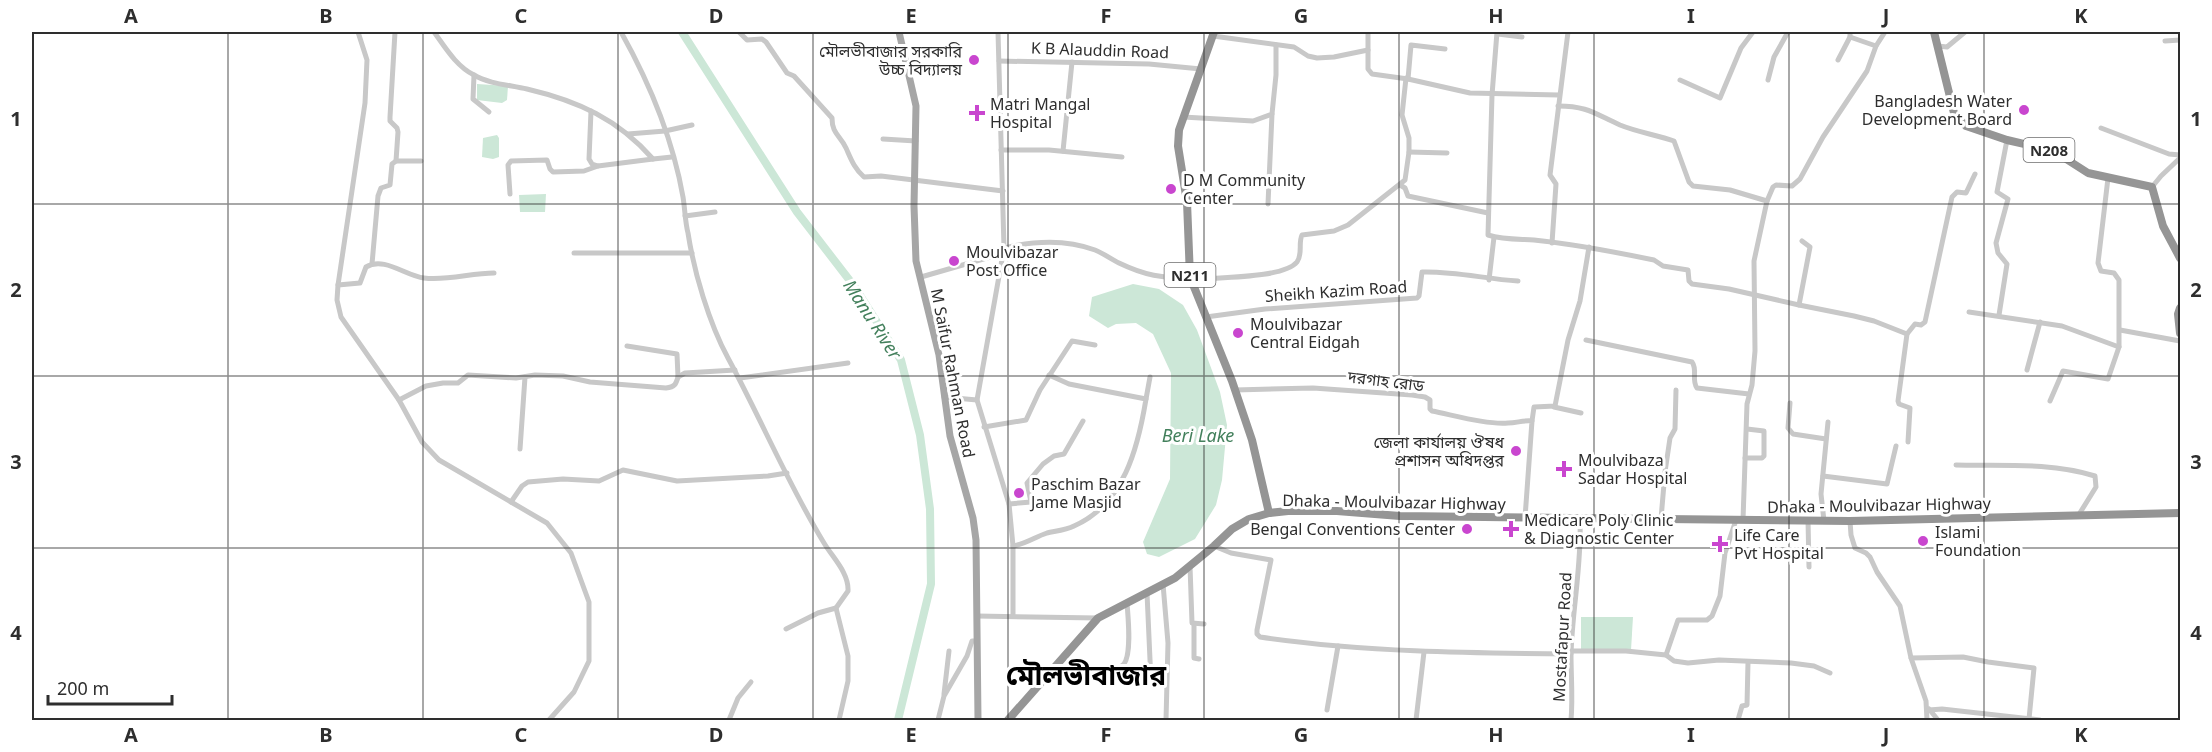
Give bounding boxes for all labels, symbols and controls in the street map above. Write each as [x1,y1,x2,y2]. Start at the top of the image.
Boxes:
text: A [124,2,138,29]
text: B [319,2,333,29]
text: C [515,2,528,29]
text: D [709,2,723,29]
text: E [905,2,917,29]
text: F [1101,2,1111,29]
text: G [1294,2,1308,29]
text: H [1488,2,1504,29]
text: I [1687,2,1695,29]
text: J [1881,2,1889,29]
text: K [2074,2,2088,29]
street label: K B Alauddin Road [1031,37,1169,63]
place label: মৌলভীবাজার সরকারি উচ্চ বিদ্যালয় [819,40,963,80]
marker: মৌলভীবাজার সরকারি উচ্চ বিদ্যালয় [967,53,981,67]
place label: Bangladesh Water Development Board [1862,90,2012,130]
place label: Matri Mangal Hospital [990,93,1090,133]
marker: Bangladesh Water Development Board [2017,103,2031,117]
marker: Matri Mangal Hospital [968,104,986,122]
text: 1 [10,105,22,132]
text: 1 [2190,105,2202,132]
road number: N208 [2024,138,2074,162]
place label: D M Community Center [1183,169,1306,209]
marker: D M Community Center [1164,182,1178,196]
place label: Moulvibazar Post Office [966,241,1059,281]
marker: Moulvibazar Post Office [947,254,961,268]
road number: N211 [1164,263,1216,287]
water label: Manu River [838,275,908,364]
street label: Sheikh Kazim Road [1264,275,1408,307]
text: 2 [10,276,22,303]
text: 2 [2190,276,2202,303]
street label: M Saifur Rahman Road [926,286,980,460]
place label: Moulvibazar Central Eidgah [1250,313,1360,353]
marker: Moulvibazar Central Eidgah [1231,326,1245,340]
street label: দরগাহ রোড [1346,365,1426,397]
water label: Beri Lake [1162,423,1234,447]
place label: জেলা কার্যালয় ঔষধ প্রশাসন অধিদপ্তর [1373,431,1504,471]
marker: জেলা কার্যালয় ঔষধ প্রশাসন অধিদপ্তর [1509,444,1523,458]
text: 3 [10,448,22,475]
text: 3 [2190,448,2202,475]
place label: Moulvibaza Sadar Hospital [1578,449,1687,489]
marker: Moulvibaza Sadar Hospital [1555,460,1573,478]
place label: Paschim Bazar Jame Masjid [1029,473,1141,513]
marker: Paschim Bazar Jame Masjid [1012,486,1026,500]
street label: Dhaka - Moulvibazar Highway [1282,489,1507,515]
street label: Dhaka - Moulvibazar Highway [1767,492,1992,518]
place label: Medicare Poly Clinic & Diagnostic Center [1524,509,1674,549]
place label: Bengal Conventions Center [1250,518,1455,540]
marker: Medicare Poly Clinic & Diagnostic Center [1502,520,1520,538]
place label: Islami Foundation [1935,521,2021,561]
marker: Bengal Conventions Center [1460,522,1474,536]
place label: Life Care Pvt Hospital [1734,524,1824,564]
marker: Islami Foundation [1916,534,1930,548]
marker: Life Care Pvt Hospital [1711,535,1729,553]
street label: Mostafapur Road [1548,571,1576,703]
text: 4 [10,619,22,646]
text: 4 [2190,619,2202,646]
district label: মৌলভীবাজার [1006,655,1167,693]
scale bar [48,668,172,706]
text: 200 m [57,676,109,700]
text: A [124,721,138,748]
text: B [319,721,333,748]
text: C [515,721,528,748]
text: D [709,721,723,748]
text: E [905,721,917,748]
text: F [1101,721,1111,748]
text: G [1294,721,1308,748]
text: H [1488,721,1504,748]
text: I [1687,721,1695,748]
text: J [1881,721,1889,748]
text: K [2074,721,2088,748]

